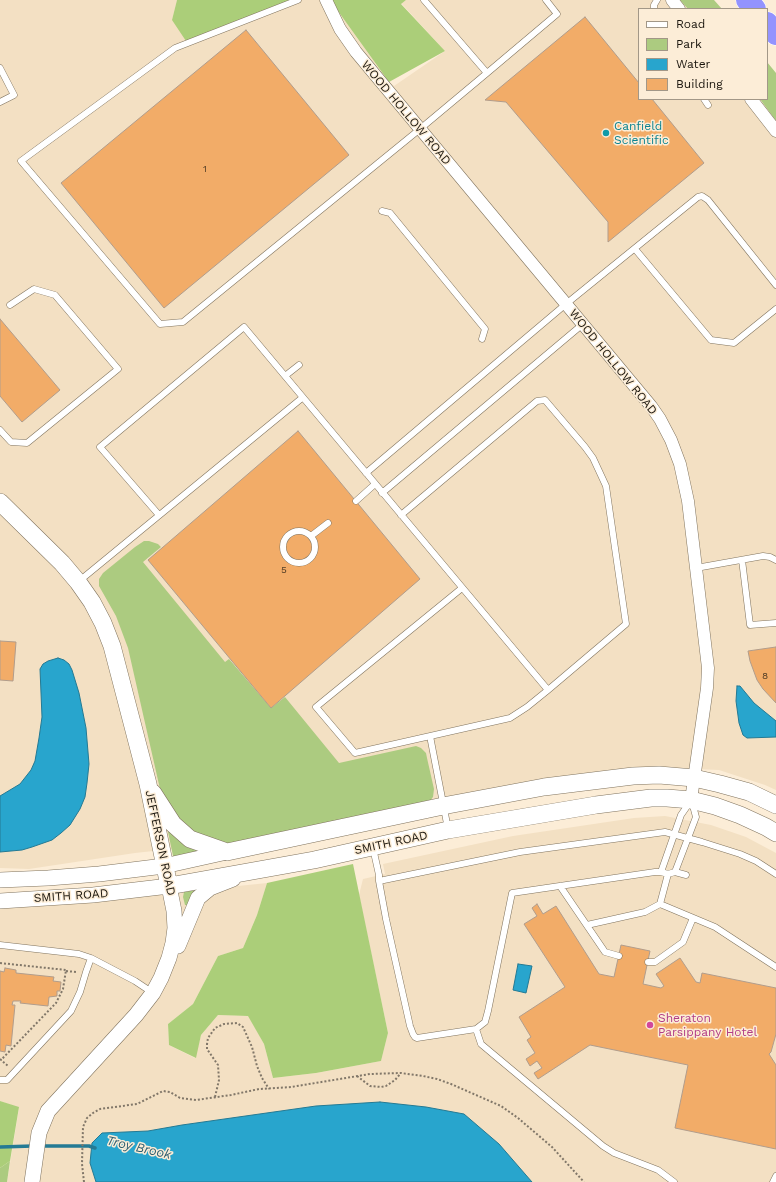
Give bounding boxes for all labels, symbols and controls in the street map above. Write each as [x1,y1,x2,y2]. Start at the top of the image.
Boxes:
legend [638,8,768,100]
text: Road [676,17,705,31]
text: Park [676,37,702,51]
text: Water [676,57,710,71]
street label: WOOD HOLLOW ROAD [358,58,454,168]
text: Building [676,77,723,91]
place label: Canfield Scientific [614,119,669,147]
marker: Canfield Scientific [601,128,611,138]
house number: 1 [203,163,207,175]
street label: WOOD HOLLOW ROAD [566,306,660,418]
house number: 5 [281,564,287,576]
house number: 8 [762,670,768,682]
street label: JEFFERSON ROAD [142,789,178,897]
street label: SMITH ROAD [353,828,429,858]
street label: SMITH ROAD [33,886,109,906]
place label: Sheraton Parsippany Hotel [658,1011,757,1039]
marker: Sheraton Parsippany Hotel [645,1020,655,1030]
water label: Troy Brook [105,1133,173,1163]

